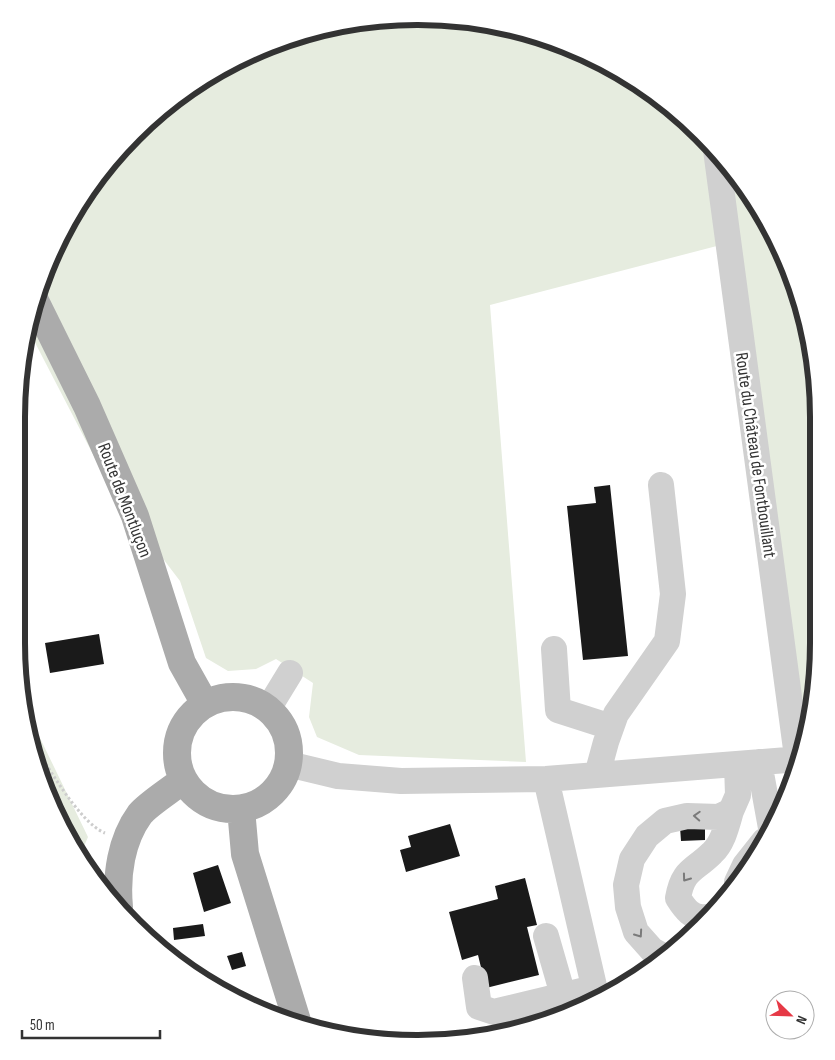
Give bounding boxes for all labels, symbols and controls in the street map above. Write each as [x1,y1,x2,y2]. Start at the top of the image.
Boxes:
street label: Route du Château de Fontbouillant [731,351,780,560]
street label: Route de Montluçon [93,440,156,560]
one-way arrow [693,811,701,821]
one-way arrow [683,872,692,882]
one-way arrow [633,928,642,938]
north arrow [765,990,815,1040]
scale bar [22,1008,160,1040]
text: N [792,1013,811,1027]
text: 50 m [30,1016,55,1035]

